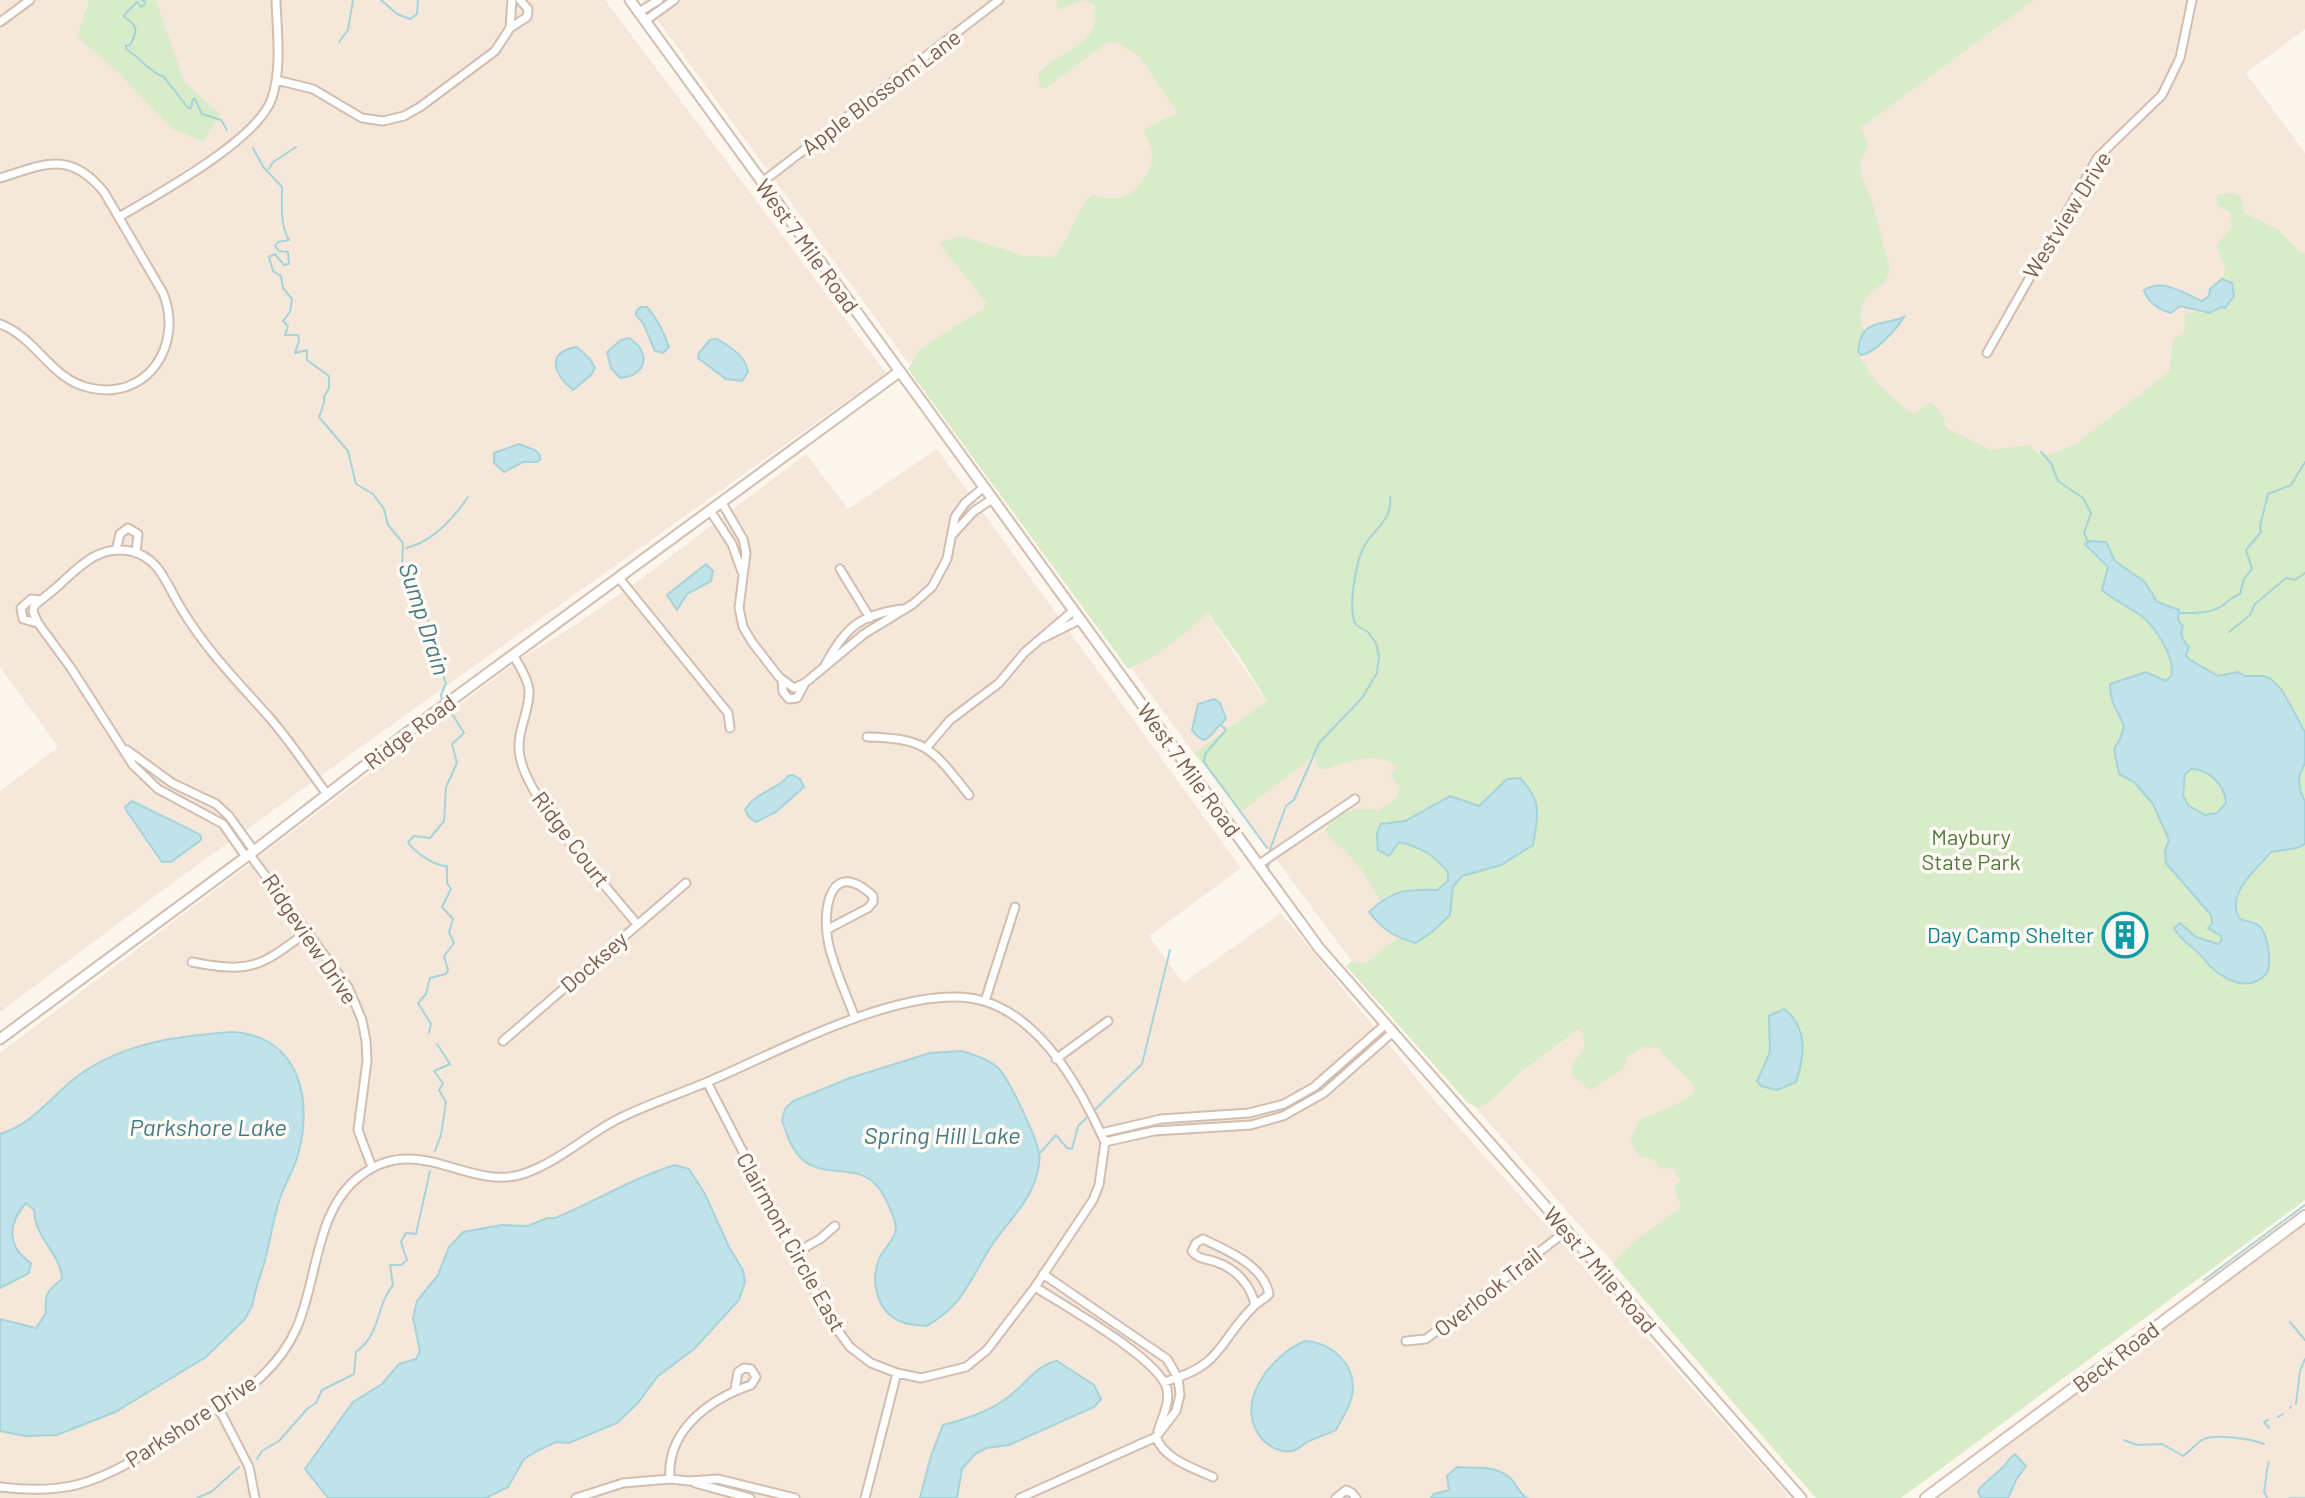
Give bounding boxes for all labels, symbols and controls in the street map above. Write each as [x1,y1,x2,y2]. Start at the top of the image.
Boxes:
street label: Apple Blossom Lane [796,23,965,159]
street label: Westview Drive [2017,146,2116,283]
street label: West 7 Mile Road [751,174,865,317]
water label: Sump Drain [394,559,457,678]
street label: Ridge Road [359,688,460,774]
street label: West 7 Mile Road [1133,698,1247,841]
street label: Ridge Court [528,786,616,891]
park label: Maybury State Park [1921,823,2021,874]
street label: Ridgeview Drive [258,869,364,1008]
building icon: Day Camp Shelter [2101,911,2149,959]
place label: Day Camp Shelter [1927,921,2094,947]
street label: Docksey [555,925,632,997]
water label: Parkshore Lake [129,1112,287,1141]
water label: Spring Hill Lake [864,1120,1020,1149]
street label: Clairmont Circle East [732,1148,852,1335]
street label: West 7 Mile Road [1539,1201,1663,1338]
street label: Overlook Trail [1428,1241,1546,1341]
street label: Beck Road [2067,1315,2164,1397]
street label: Parkshore Drive [120,1368,261,1472]

